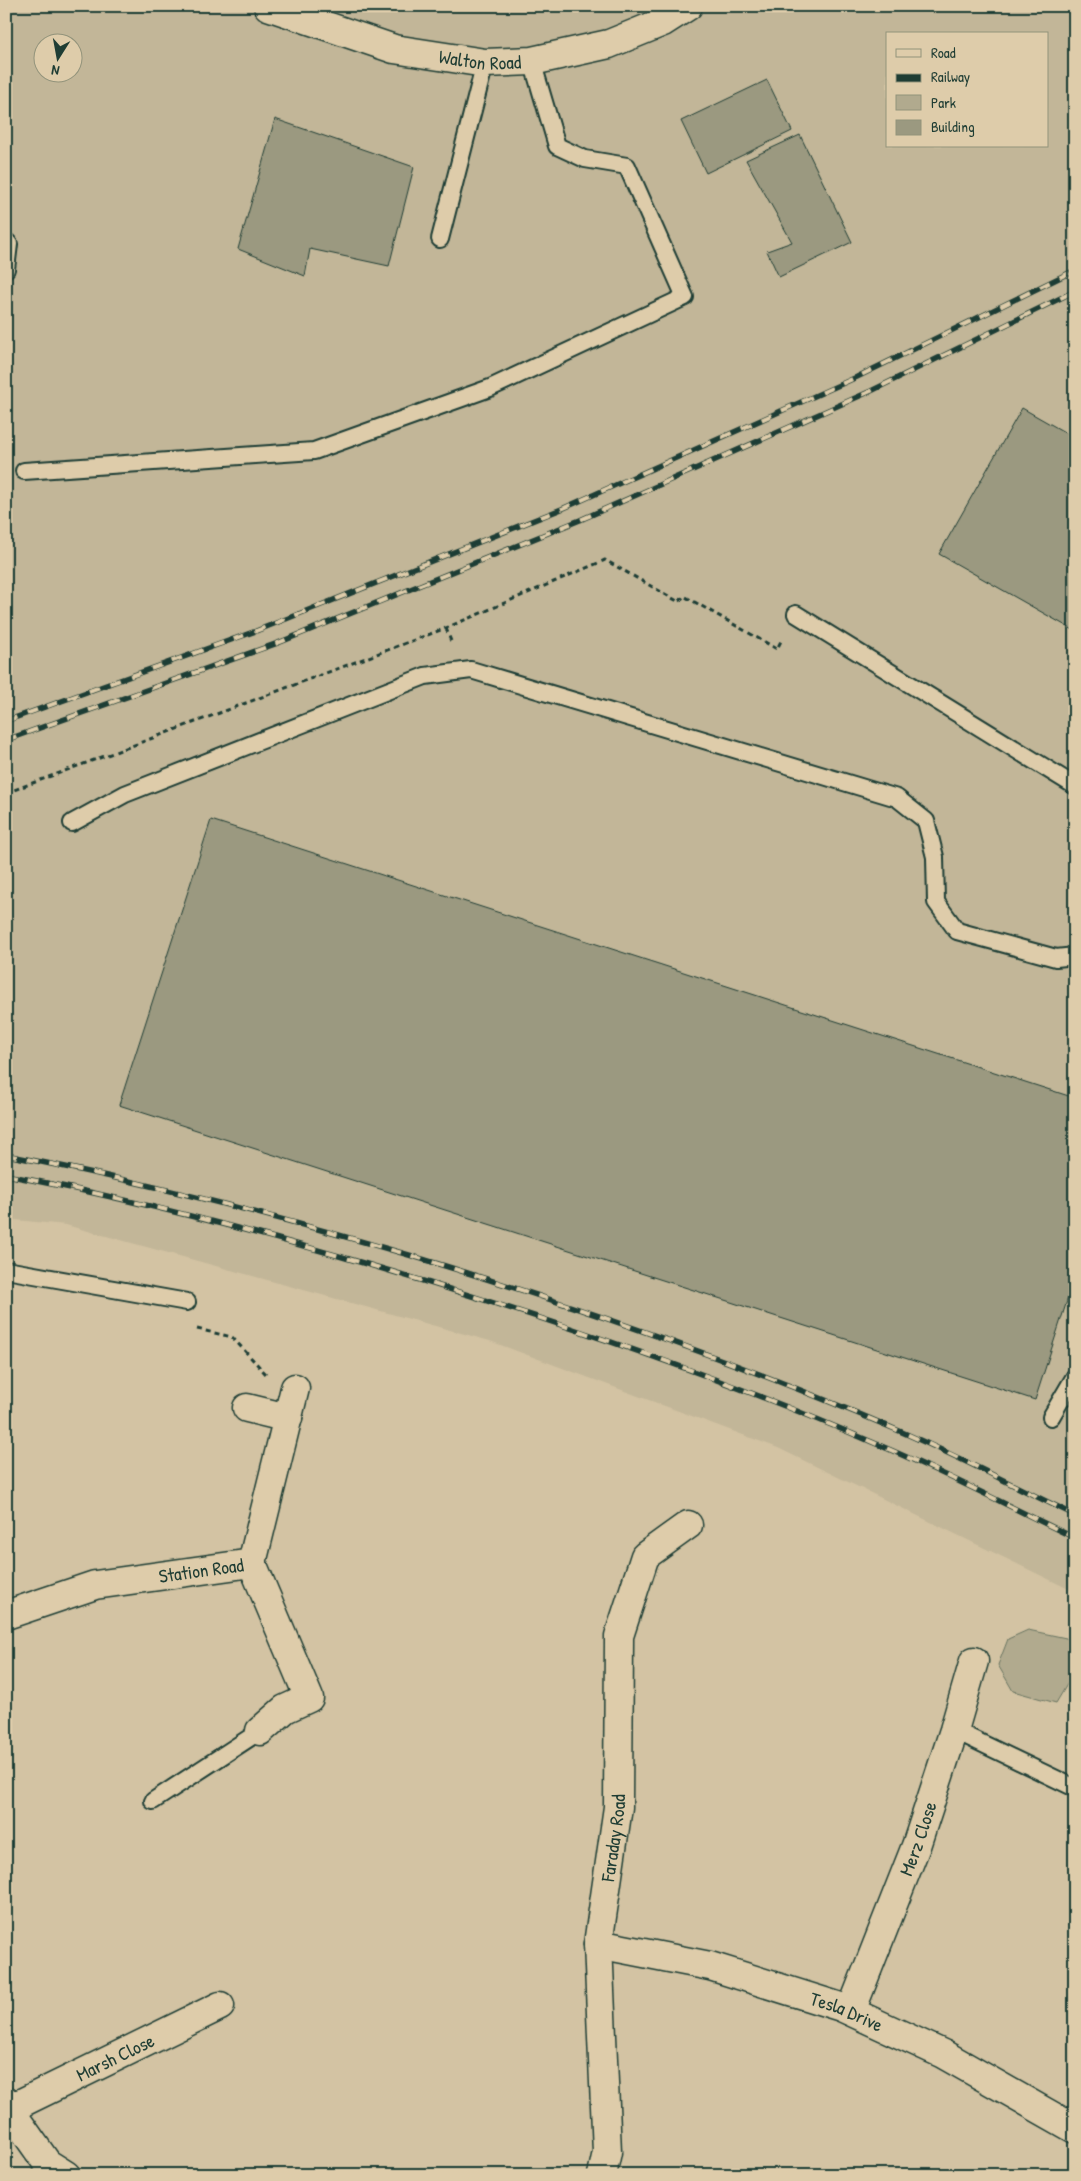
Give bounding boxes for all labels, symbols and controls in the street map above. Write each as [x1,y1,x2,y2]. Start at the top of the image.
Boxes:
north arrow [32,32,82,82]
legend [886,32,1048,148]
text: Road [931,42,956,63]
street label: Walton Road [437,43,522,76]
text: N [49,61,61,81]
text: Railway [931,66,970,87]
text: Park [931,92,956,113]
text: Building [931,116,975,137]
street label: Station Road [157,1551,246,1589]
street label: Faraday Road [594,1794,631,1884]
street label: Merz Close [893,1798,943,1879]
street label: Tesla Drive [807,1985,888,2038]
street label: Marsh Close [72,2027,159,2087]

